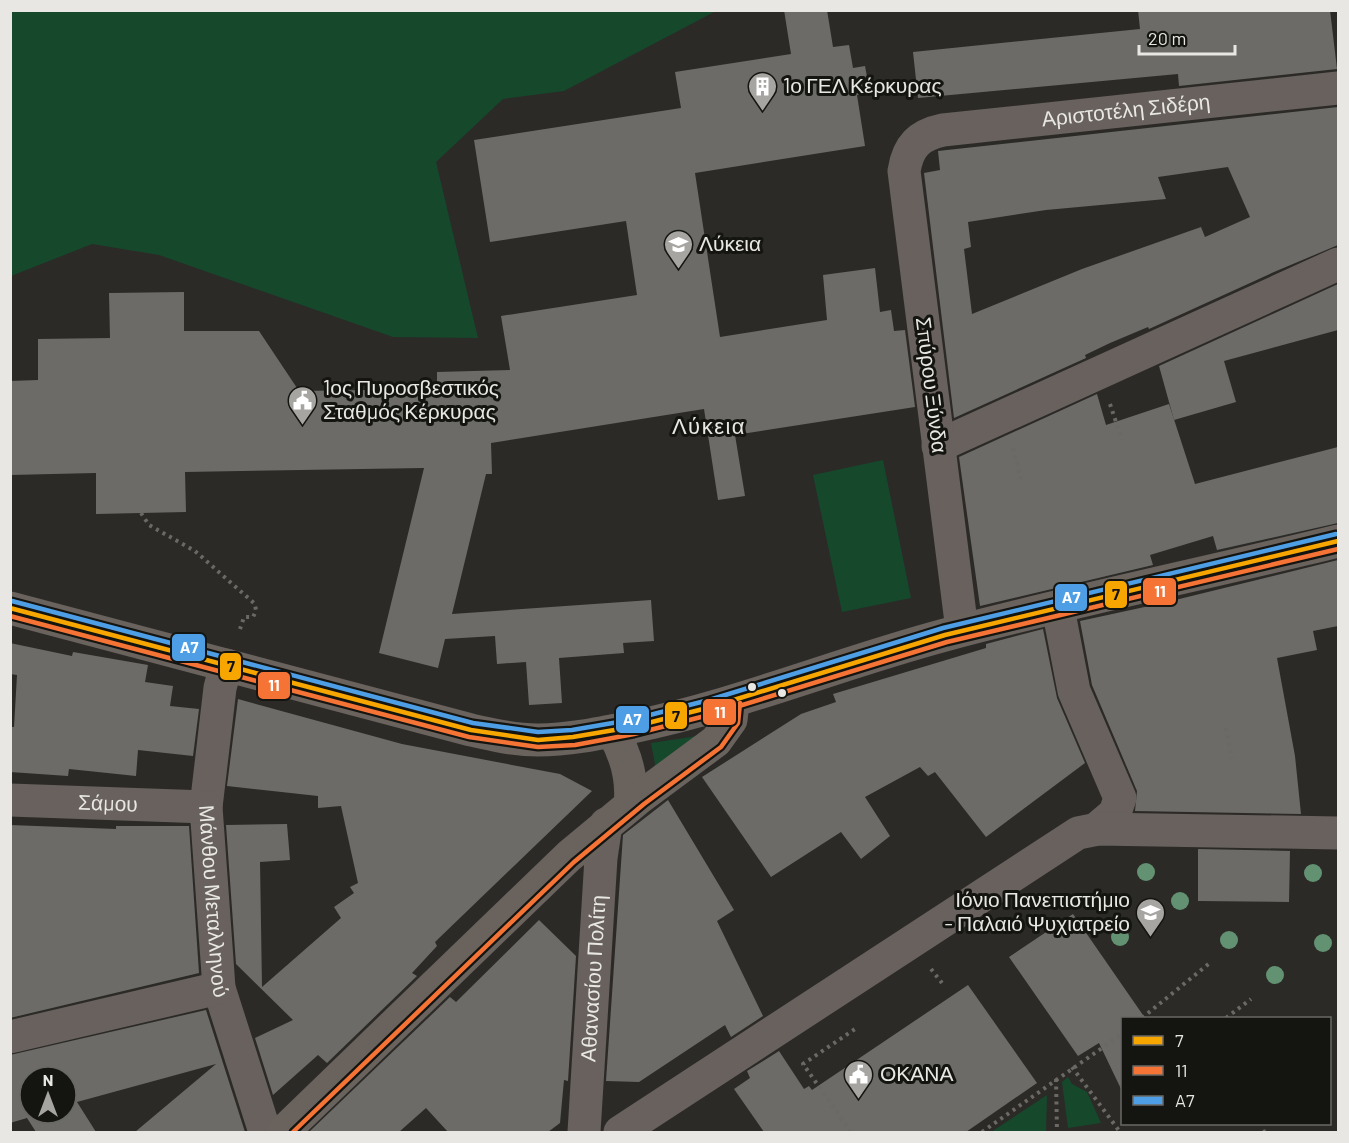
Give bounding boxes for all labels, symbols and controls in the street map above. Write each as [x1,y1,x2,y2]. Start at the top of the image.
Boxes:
scale bar [1139,18,1235,56]
text: 20 m [1148,27,1186,49]
building icon: 1ο ΓΕΛ Κέρκυρας [746,70,778,112]
place label: 1ο ΓΕΛ Κέρκυρας [783,72,942,97]
street label: Αριστοτέλη Σιδέρη [1040,88,1211,130]
school or university icon: Λύκεια [662,228,694,270]
place label: Λύκεια [699,230,761,255]
street label: Σπύρου Ξύνδα [912,315,953,454]
place label: 1ος Πυροσβεστικός Σταθμός Κέρκυρας [323,374,499,423]
public building icon: 1ος Πυροσβεστικός Σταθμός Κέρκυρας [286,384,318,426]
district label: Λύκεια [672,412,746,438]
line badge: 11 [1142,577,1177,606]
line badge: 7 [1104,580,1128,609]
text: 11 [1154,581,1166,600]
line badge: A7 [1054,583,1088,612]
text: 7 [1112,584,1120,603]
text: A7 [1062,587,1080,606]
line badge: A7 [171,633,206,662]
text: A7 [180,637,198,656]
line badge: 7 [219,652,242,681]
text: 7 [227,656,235,675]
line badge: 11 [257,671,291,700]
text: 11 [268,675,280,694]
unlabelled marker [746,681,758,693]
unlabelled marker [776,687,788,699]
line badge: 11 [702,698,737,726]
line badge: 7 [664,701,688,730]
text: 11 [714,702,726,721]
line badge: A7 [615,705,650,734]
text: 7 [672,706,680,725]
text: A7 [623,709,641,728]
street label: Σάμου [78,788,138,816]
street label: Μάνθου Μεταλληνού [195,804,235,1000]
place label: Ιόνιο Πανεπιστήμιο - Παλαιό Ψυχιατρείο [945,886,1130,935]
street label: Αθανασίου Πολίτη [574,894,610,1062]
school or university icon: Ιόνιο Πανεπιστήμιο - Παλαιό Ψυχιατρείο [1135,896,1167,938]
legend [1121,1017,1331,1125]
text: 7 [1175,1029,1184,1051]
public building icon: ΟΚΑΝΑ [843,1058,875,1100]
text: 11 [1175,1059,1188,1081]
place label: ΟΚΑΝΑ [880,1060,954,1085]
north arrow [18,1065,78,1125]
text: N [43,1070,53,1089]
text: A7 [1175,1089,1195,1111]

